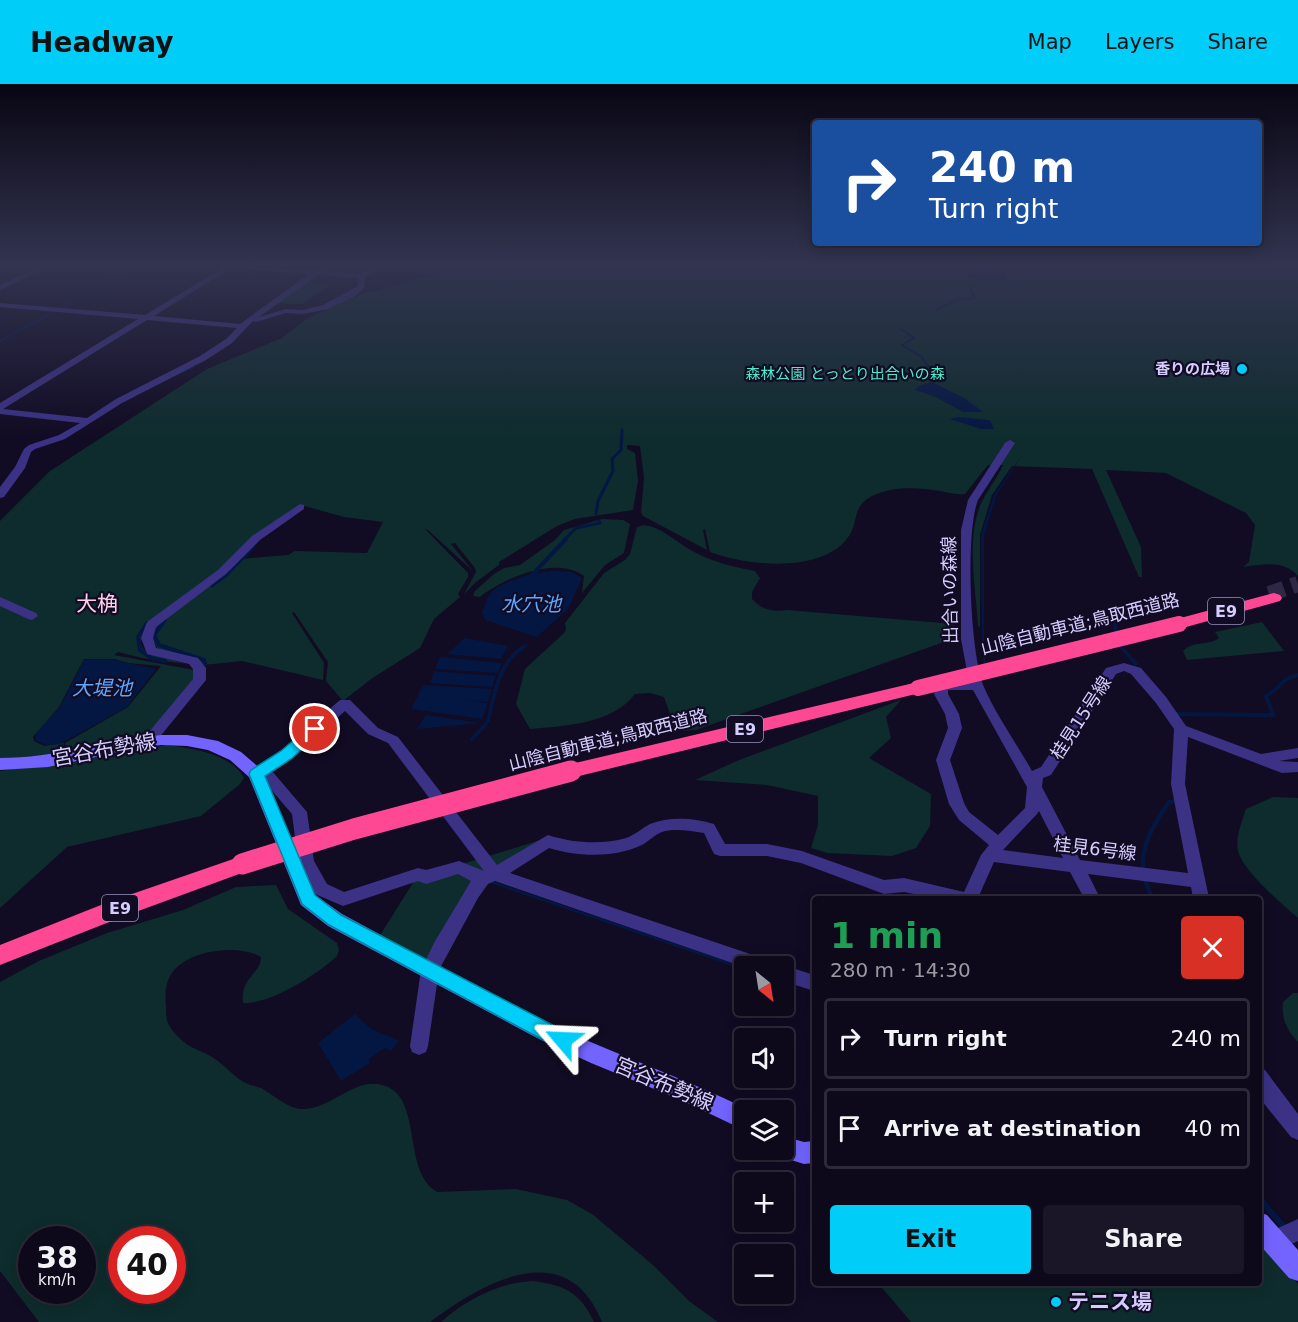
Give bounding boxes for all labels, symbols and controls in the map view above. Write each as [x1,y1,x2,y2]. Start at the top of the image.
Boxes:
text: Headway [30,26,174,59]
text: Map [1028,30,1072,54]
text: Layers [1105,30,1174,54]
text: Share [1207,30,1268,54]
text: 240 m [929,143,1075,192]
icon: right [830,144,908,222]
text: Turn right [929,193,1058,224]
place label: 香りの広場 [1155,360,1230,378]
marker: 香りの広場 [1235,362,1249,376]
park label: 森林公園 とっとり出合いの森 [745,365,945,383]
street label: 出合いの森線 [938,536,961,644]
street label: 山陰自動車道;鳥取西道路 [978,589,1181,658]
district label: 大桷 [76,592,118,616]
water label: 水穴池 [501,592,563,616]
road number: E9 [1208,598,1244,624]
street label: 桂見15号線 [1046,672,1115,763]
water label: 大堤池 [72,676,134,700]
pin [289,703,340,754]
street label: 山陰自動車道;鳥取西道路 [506,705,709,774]
icon: arrive [298,712,331,745]
road number: E9 [727,716,763,742]
street label: 宮谷布勢線 [50,729,158,771]
street label: 桂見6号線 [1052,833,1138,864]
road number: E9 [102,895,138,921]
text: 1 min [830,915,943,956]
button: close [1181,916,1244,979]
north arrow [734,956,794,1016]
map controls [734,956,794,1304]
text: 280 m · 14:30 [830,958,971,982]
position arrow [531,1008,595,1072]
icon: right [833,1022,866,1055]
text: Turn right [884,1026,1007,1051]
text: 240 m [1171,1026,1241,1051]
button: sound [734,1028,794,1088]
street label: 宮谷布勢線 [611,1052,717,1116]
button: layers [734,1100,794,1160]
icon: arrive [833,1112,866,1145]
text: Arrive at destination [884,1116,1141,1141]
text: 40 m [1185,1116,1241,1141]
button: + [734,1172,794,1232]
button: Exit [830,1205,1031,1274]
button: Share [1043,1205,1244,1274]
speed limit sign: 40 [108,1226,186,1304]
text: 38 [36,1240,78,1275]
button: − [734,1244,794,1304]
text: km/h [38,1271,76,1289]
place label: テニス場 [1068,1290,1152,1314]
marker: テニス場 [1049,1295,1063,1309]

